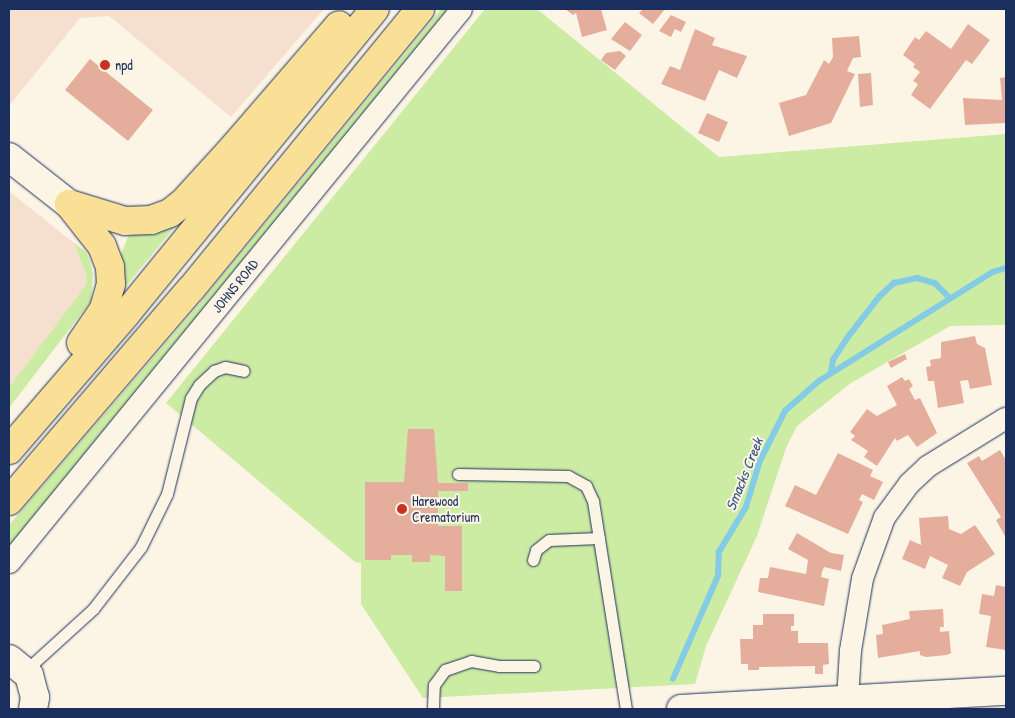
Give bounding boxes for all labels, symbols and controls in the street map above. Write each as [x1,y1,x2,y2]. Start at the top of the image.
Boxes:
place label: npd [115,57,133,73]
marker: npd [99,59,111,71]
street label: JOHNS ROAD [208,256,262,316]
water label: Smacks Creek [721,435,767,513]
place label: Harewood Crematorium [412,493,480,526]
marker: Harewood Crematorium [396,503,408,515]

